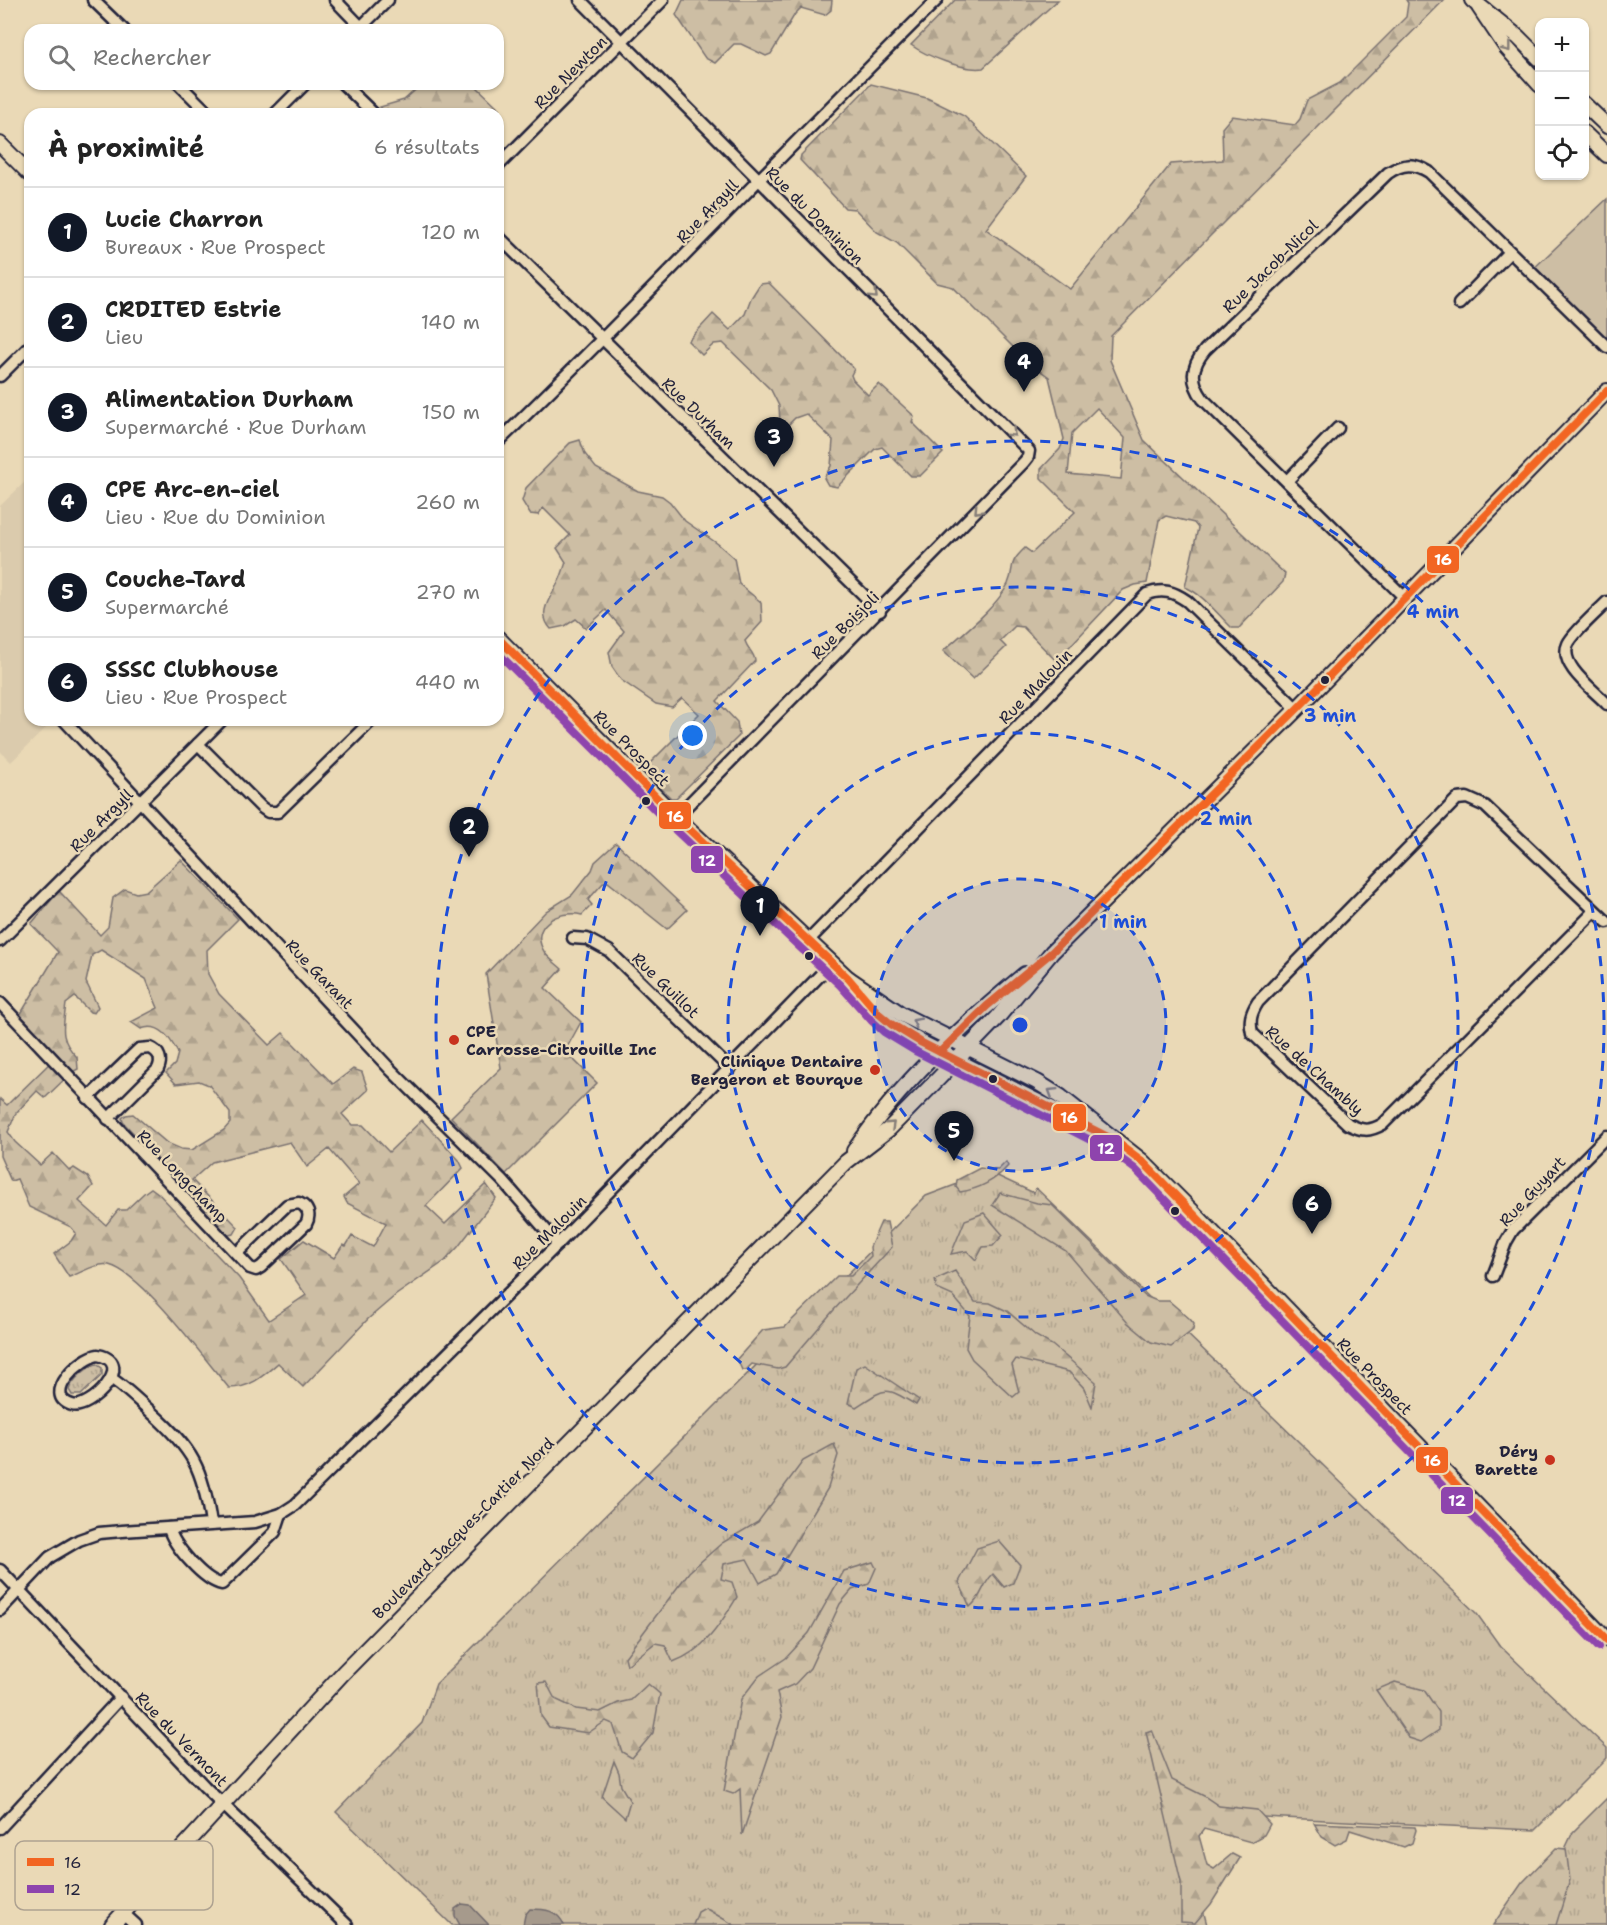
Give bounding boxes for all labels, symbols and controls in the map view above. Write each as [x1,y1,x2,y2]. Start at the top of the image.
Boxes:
map controls [1535,18,1589,180]
button: + [1535,18,1589,72]
search box [24,24,504,90]
street label: Rue Newton [529,31,611,113]
icon: search [45,41,78,74]
one-way arrow [1500,41,1511,52]
text: Rechercher [93,43,212,72]
button: − [1535,72,1589,126]
button: locate [1535,126,1589,180]
text: À proximité [48,130,204,165]
text: 6 résultats [374,134,480,160]
street label: Rue du Dominion [761,162,868,269]
street label: Rue Argyll [672,175,743,248]
text: Lucie Charron [105,205,263,234]
street label: Rue Jacob-Nicol [1218,215,1323,317]
text: 1 [63,219,72,245]
text: 120 m [421,219,480,245]
text: Bureaux · Rue Prospect [105,234,326,260]
one-way arrow [867,288,878,299]
text: CRDITED Estrie [105,295,281,324]
text: 2 [61,309,75,335]
text: 140 m [421,309,480,335]
text: Lieu [105,324,143,350]
pin: 4 [1004,342,1044,392]
street label: Rue Durham [657,373,740,454]
text: Alimentation Durham [105,385,353,414]
text: 3 [61,399,75,425]
text: 150 m [422,399,480,425]
text: Supermarché · Rue Durham [105,414,366,440]
pin: 3 [754,418,794,467]
one-way arrow [1006,426,1016,437]
text: CPE Arc-en-ciel [105,475,279,504]
text: 4 [61,489,75,515]
text: 260 m [415,489,480,515]
one-way arrow [974,503,985,514]
text: Lieu · Rue du Dominion [105,504,326,530]
line badge: 16 [1426,545,1460,574]
text: 16 [1434,549,1452,570]
text: Couche-Tard [105,565,246,594]
text: 5 [61,579,74,605]
text: 270 m [416,579,480,605]
street label: Rue Boisjoli [807,587,884,664]
text: Supermarché [105,594,229,620]
text: 4 min [1407,600,1459,624]
street label: Rue Malouin [994,644,1077,729]
text: SSSC Clubhouse [105,655,279,684]
text: 6 [61,669,75,695]
text: 440 m [415,669,480,695]
unlabelled marker [1319,674,1331,686]
text: Lieu · Rue Prospect [105,684,287,710]
text: 3 min [1304,704,1356,728]
street label: Rue Prospect [589,706,674,791]
your location [678,721,707,750]
street label: Rue Argyll [65,784,138,856]
unlabelled marker [640,795,652,807]
line badge: 16 [658,801,692,830]
text: 16 [666,806,684,827]
text: 2 min [1200,807,1252,831]
pin: 2 [450,808,488,857]
line badge: 12 [690,845,724,874]
text: 12 [698,850,716,871]
pin: 1 [740,886,780,936]
text: 1 min [1099,910,1147,934]
street label: Rue Garant [281,935,358,1014]
street label: Rue Guillot [627,948,704,1023]
unlabelled marker [803,950,815,962]
centre of rings [1010,1015,1030,1035]
one-way arrow [911,1017,922,1029]
place label: CPE Carrosse-Citrouille Inc [466,1021,657,1060]
street label: Rue de Chambly [1261,1021,1368,1120]
marker: CPE Carrosse-Citrouille Inc [447,1033,461,1047]
place label: Clinique Dentaire Bergeron et Bourque [691,1051,863,1090]
marker: Clinique Dentaire Bergeron et Bourque [868,1063,882,1077]
unlabelled marker [987,1073,999,1085]
one-way arrow [1048,1087,1058,1099]
line badge: 16 [1052,1103,1087,1132]
text: 16 [1060,1107,1078,1128]
pin: 5 [934,1112,974,1161]
one-way arrow [884,1122,895,1133]
street label: Rue Longchamp [133,1125,233,1228]
line badge: 12 [1089,1134,1123,1162]
text: 12 [1097,1138,1115,1159]
street label: Rue Guyart [1495,1152,1570,1231]
pin: 6 [1292,1184,1332,1234]
street label: Rue Malouin [508,1190,591,1274]
unlabelled marker [1169,1205,1181,1217]
street label: Rue Prospect [1332,1333,1417,1420]
street label: Boulevard Jacques-Cartier Nord [368,1433,559,1624]
place label: Déry Barette [1475,1441,1538,1480]
line badge: 16 [1415,1446,1449,1474]
text: 16 [1423,1450,1441,1471]
marker: Déry Barette [1543,1453,1557,1467]
line badge: 12 [1440,1486,1474,1515]
text: 12 [1448,1490,1466,1511]
street label: Rue du Vermont [131,1687,232,1791]
legend [15,1841,213,1910]
text: 16 [64,1852,81,1873]
text: 12 [64,1879,81,1900]

